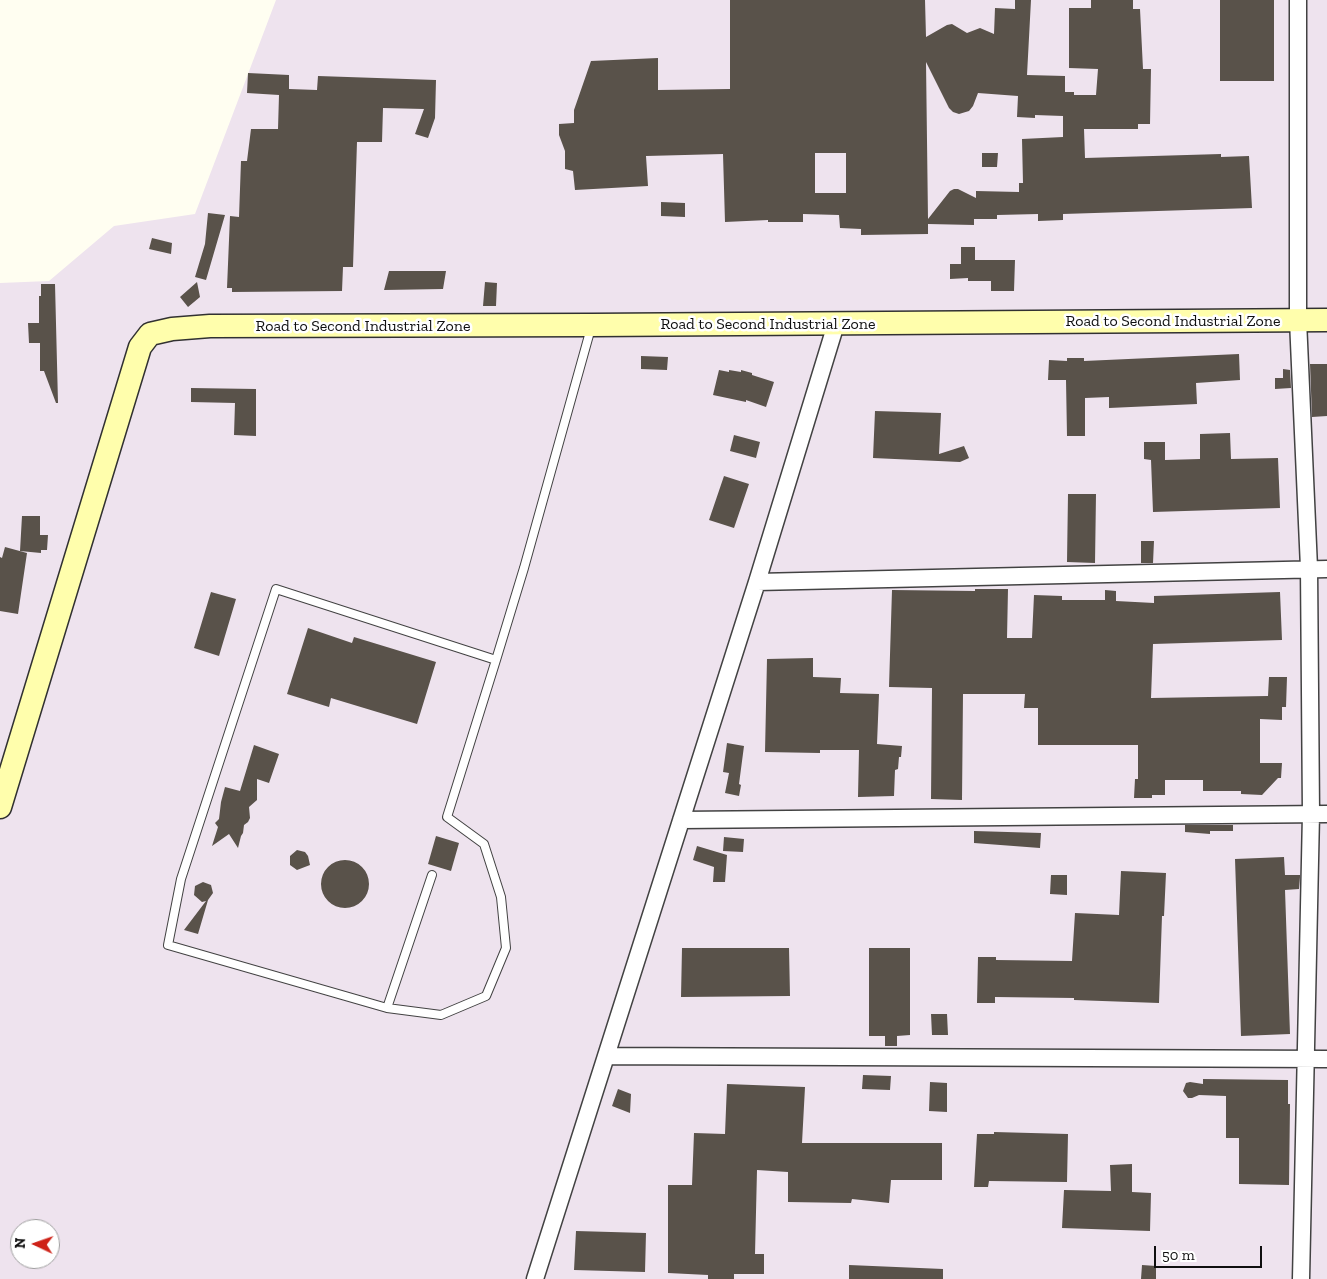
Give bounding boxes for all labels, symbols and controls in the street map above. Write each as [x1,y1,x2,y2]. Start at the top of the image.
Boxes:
street label: Road to Second Industrial Zone [1065,311,1281,331]
street label: Road to Second Industrial Zone [660,314,876,334]
street label: Road to Second Industrial Zone [255,316,471,336]
north arrow [10,1219,60,1269]
scale bar [1157,1236,1264,1268]
text: N [12,1237,29,1249]
text: 50 m [1162,1246,1195,1264]

